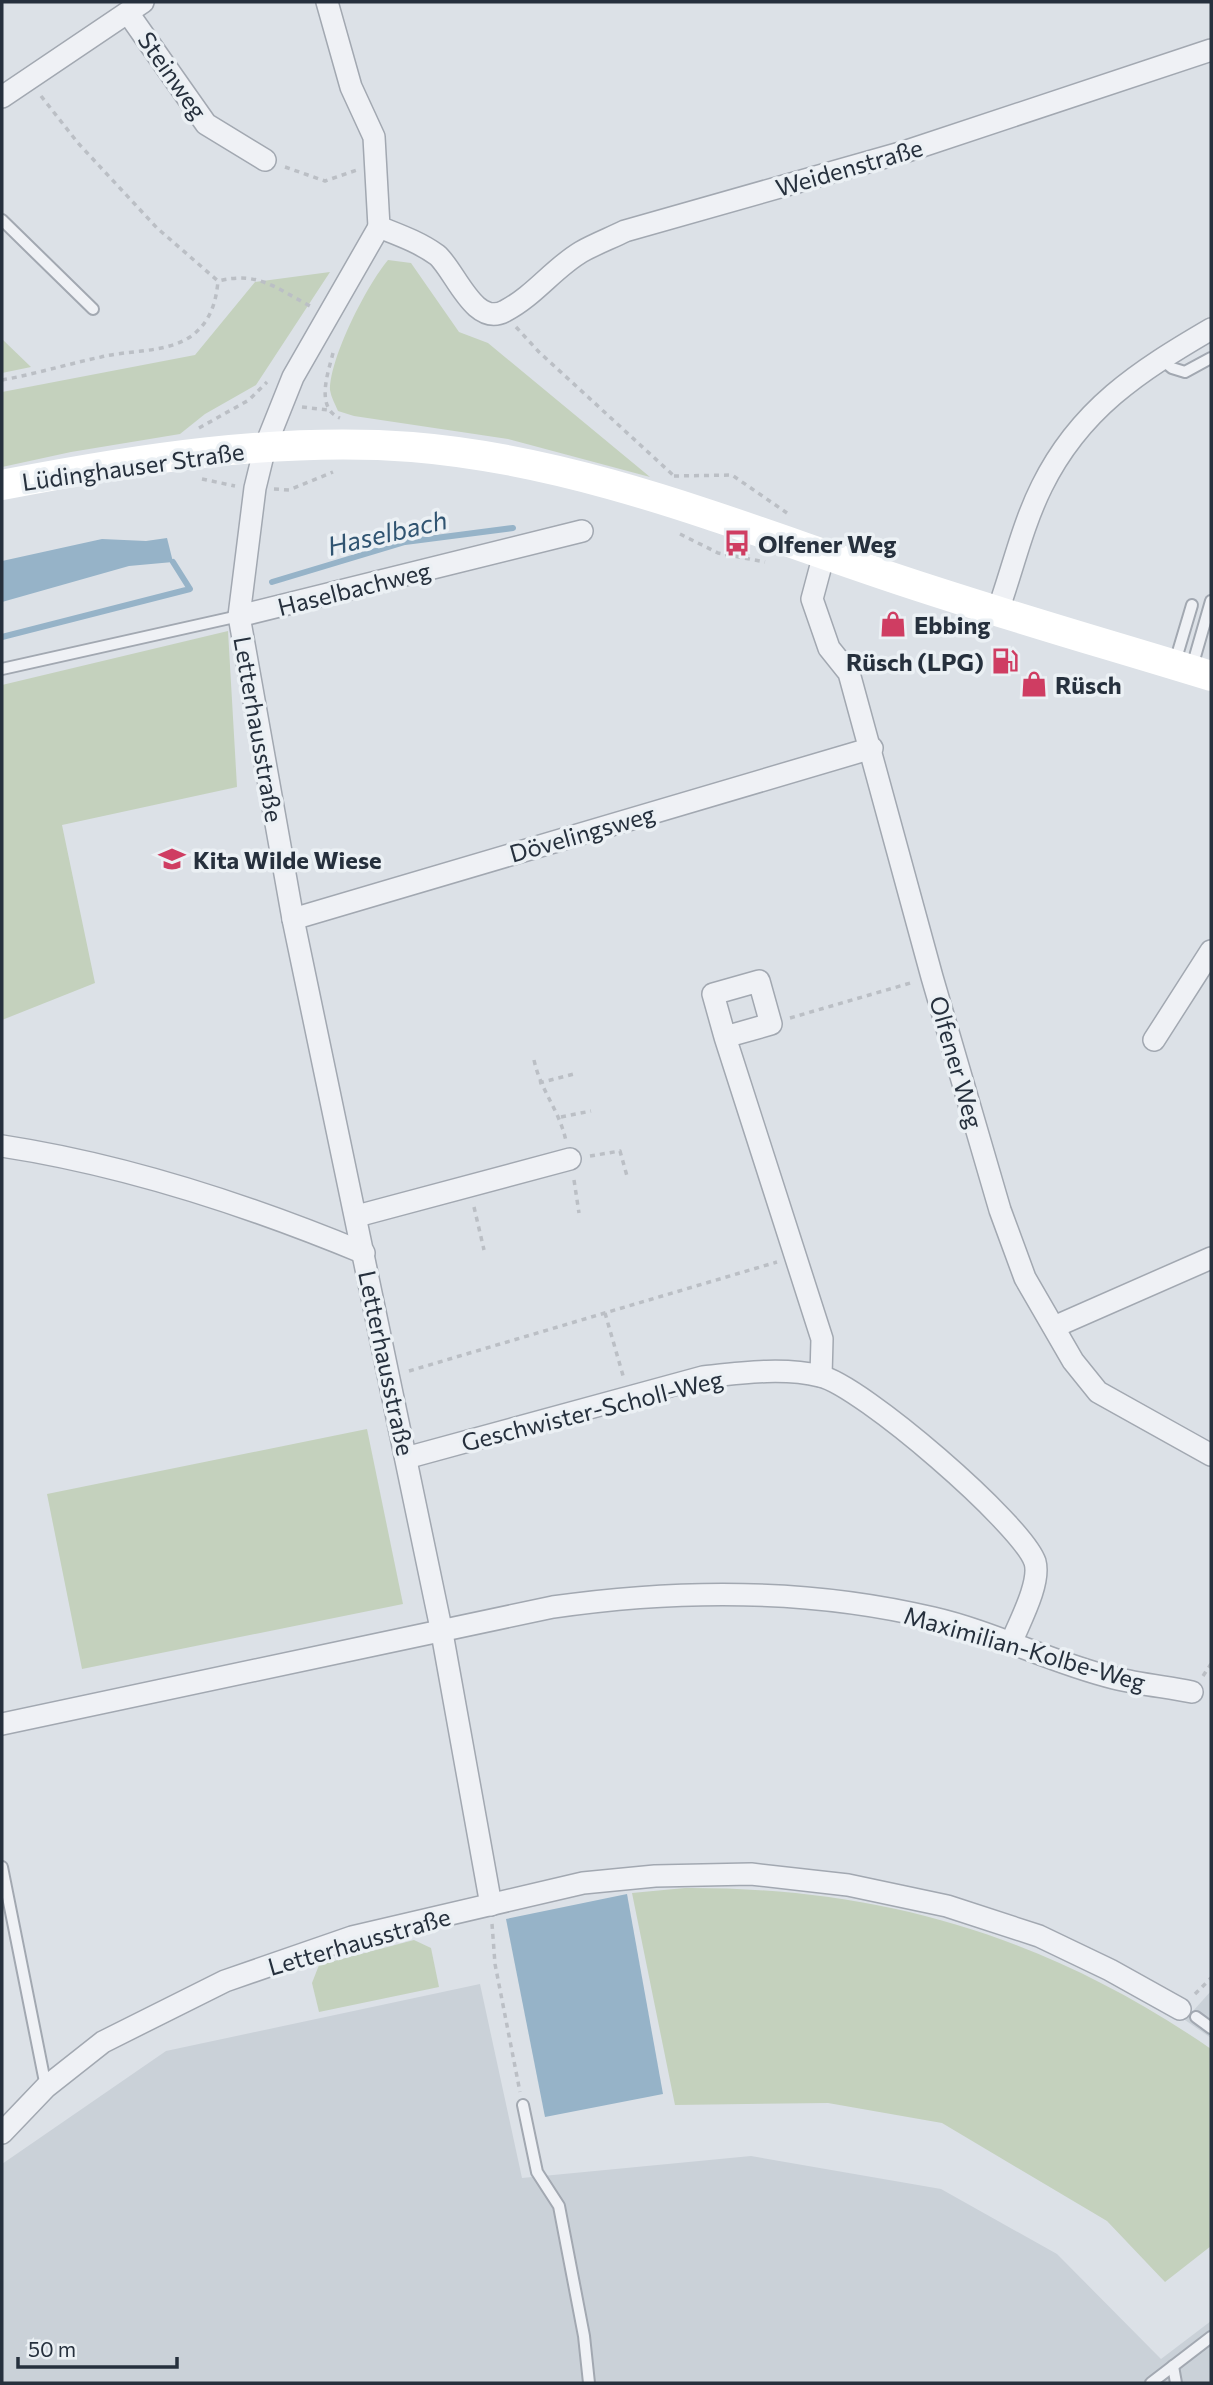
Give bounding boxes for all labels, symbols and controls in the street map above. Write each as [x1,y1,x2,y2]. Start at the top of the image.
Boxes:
street label: Steinweg [132,26,214,124]
street label: Weidenstraße [772,132,926,202]
street label: Lüdinghauser Straße [20,436,246,496]
water label: Haselbach [324,503,450,561]
bus stop icon: Olfener Weg [722,528,752,558]
place label: Olfener Weg [758,529,896,558]
street label: Haselbachweg [274,555,434,621]
shop icon: Ebbing [878,609,908,639]
place label: Ebbing [914,610,991,639]
street label: Letterhausstraße [228,634,290,824]
fuel station icon: Rüsch (LPG) [990,646,1020,676]
place label: Rüsch (LPG) [846,647,984,676]
shop icon: Rüsch [1019,669,1049,699]
place label: Rüsch [1055,670,1122,699]
street label: Dövelingsweg [506,798,658,868]
school or university icon: Kita Wilde Wiese [157,844,187,874]
place label: Kita Wilde Wiese [193,845,382,874]
street label: Olfener Weg [924,992,990,1132]
street label: Letterhausstraße [353,1268,421,1458]
street label: Geschwister-Scholl-Weg [458,1363,726,1457]
street label: Maximilian-Kolbe-Weg [901,1600,1149,1696]
street label: Letterhausstraße [264,1901,454,1981]
scale bar [18,2326,177,2370]
text: 50 m [28,2336,76,2361]

